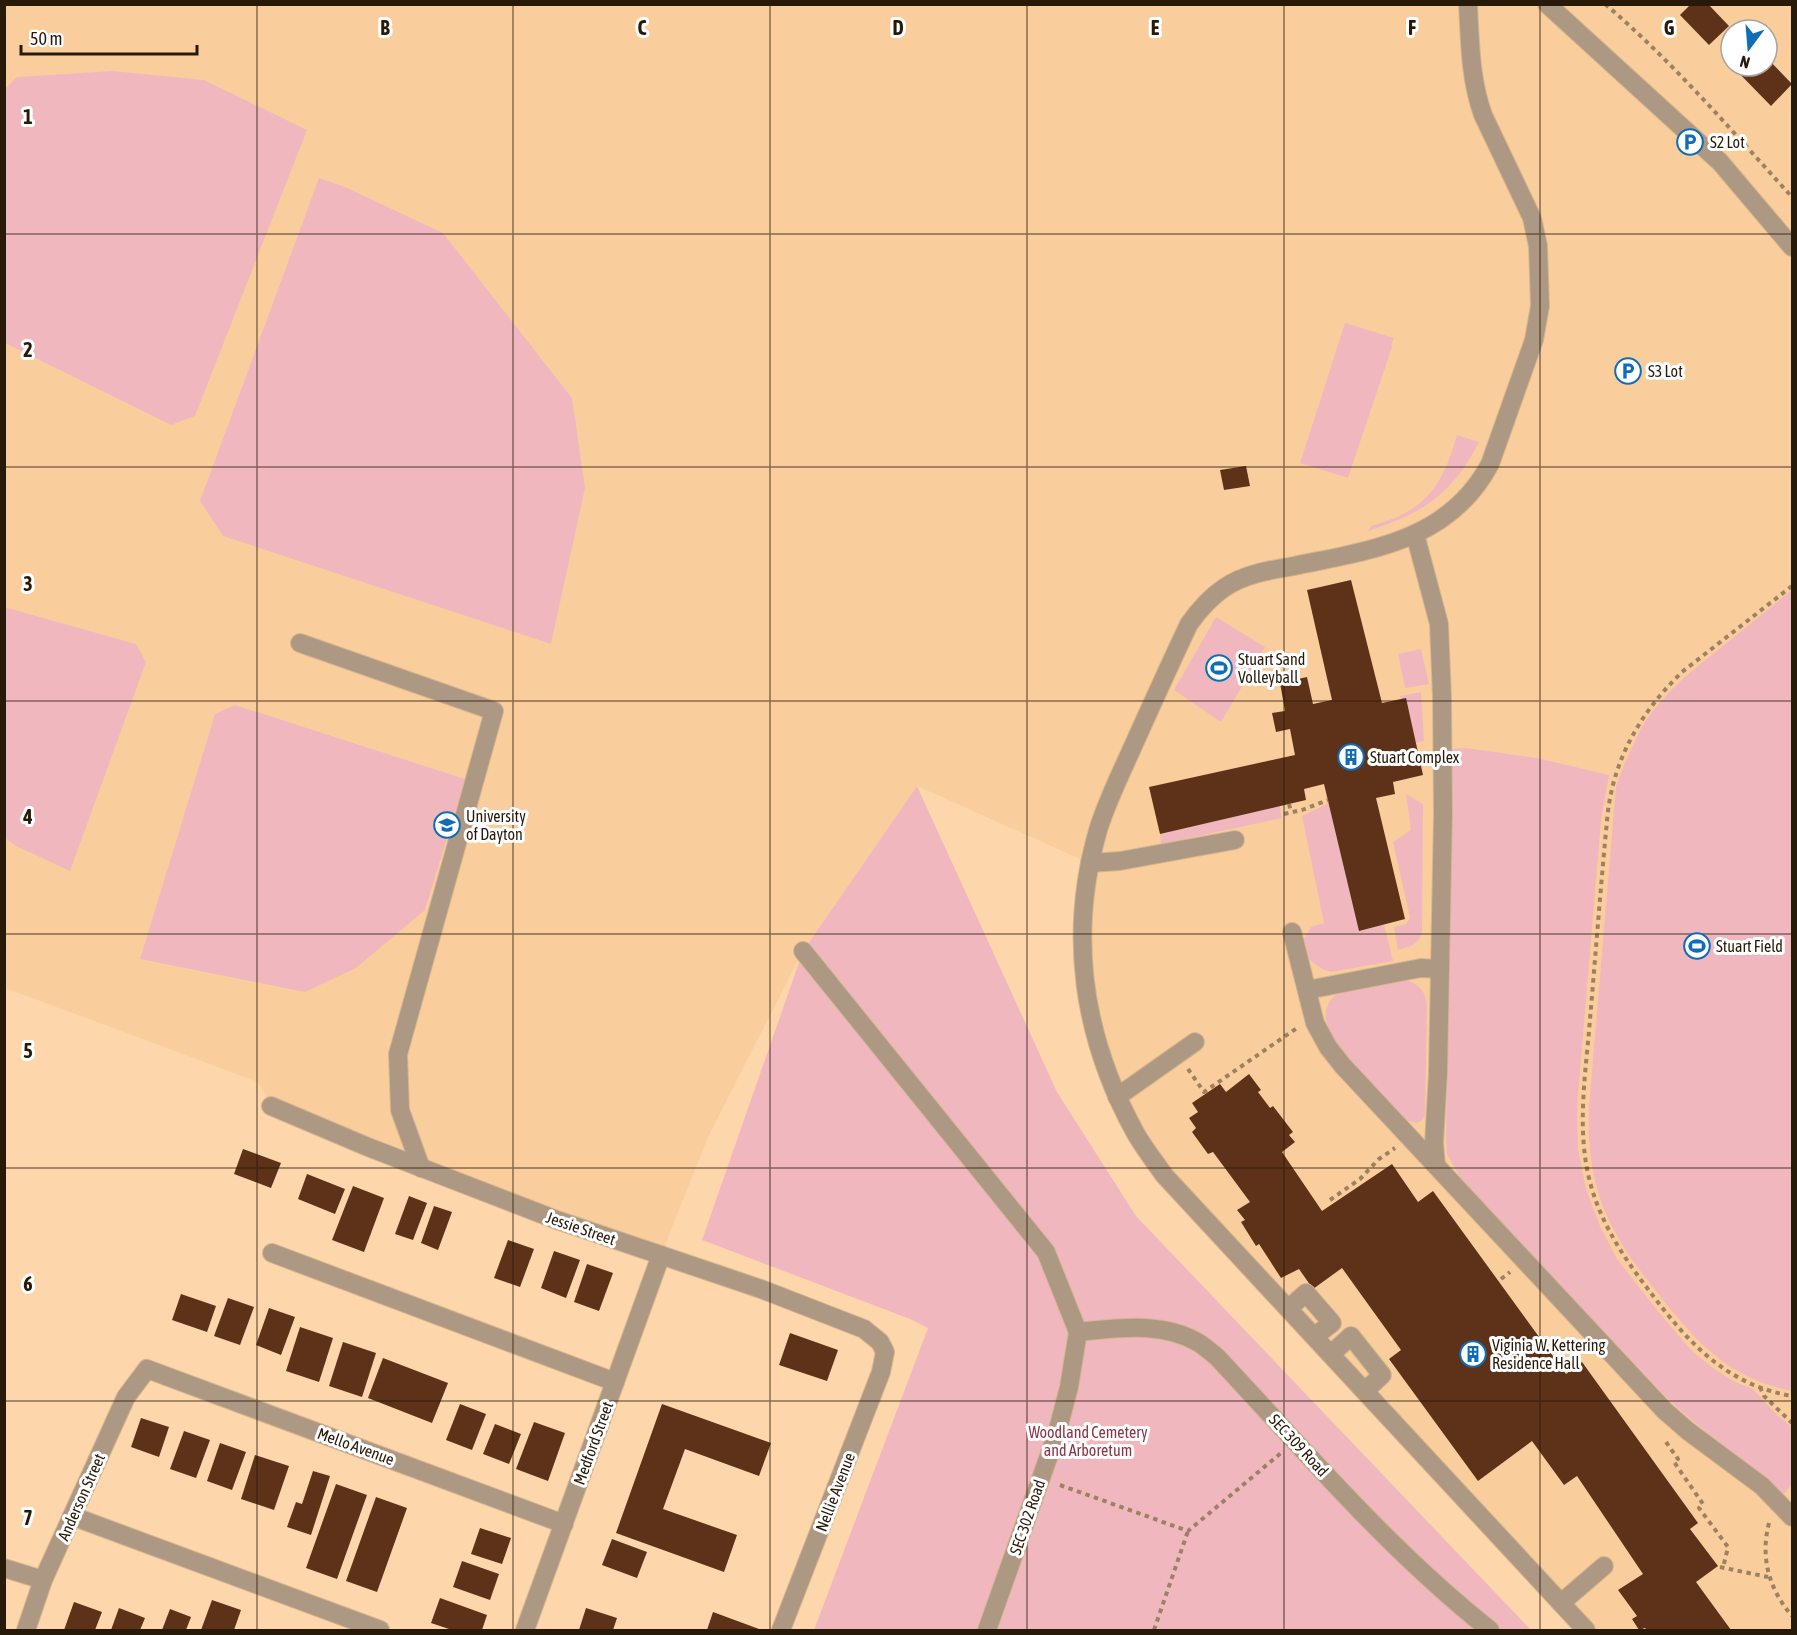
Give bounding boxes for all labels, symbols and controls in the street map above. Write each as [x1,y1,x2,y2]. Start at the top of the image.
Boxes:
text: B [380,16,390,39]
text: C [638,16,647,39]
text: D [892,16,904,39]
text: E [1151,16,1160,39]
text: F [1408,16,1416,39]
text: G [1664,16,1675,39]
scale bar [21,18,196,56]
north arrow [1719,18,1779,78]
text: 50 m [30,28,62,49]
text: N [1738,52,1752,72]
text: 1 [23,105,33,128]
parking icon: S2 Lot [1675,127,1705,157]
place label: S2 Lot [1710,133,1745,151]
text: 2 [23,338,33,361]
parking icon: S3 Lot [1613,356,1643,386]
place label: S3 Lot [1648,362,1683,380]
text: 3 [23,572,33,595]
place label: Stuart Sand Volleyball [1238,650,1305,687]
sports icon: Stuart Sand Volleyball [1204,653,1234,683]
building icon: Stuart Complex [1336,742,1366,772]
place label: Stuart Complex [1370,748,1460,767]
text: 4 [22,805,33,828]
place label: University of Dayton [466,807,526,844]
school or university icon: University of Dayton [432,810,462,840]
sports icon: Stuart Field [1682,931,1712,961]
place label: Stuart Field [1716,937,1783,955]
text: 5 [23,1039,33,1062]
street label: Jessie Street [544,1208,618,1248]
text: 6 [23,1272,33,1295]
place label: Viginia W. Kettering Residence Hall [1492,1336,1605,1372]
building icon: Viginia W. Kettering Residence Hall [1458,1339,1488,1369]
street label: Medford Street [570,1399,616,1487]
street label: SEC 309 Road [1266,1410,1332,1480]
park label: Woodland Cemetery and Arboretum [1028,1423,1148,1459]
street label: Mello Avenue [315,1424,397,1468]
street label: Anderson Street [54,1450,108,1543]
street label: Nellie Avenue [812,1450,858,1534]
street label: SEC 302 Road [1006,1477,1048,1557]
text: 7 [23,1506,33,1529]

